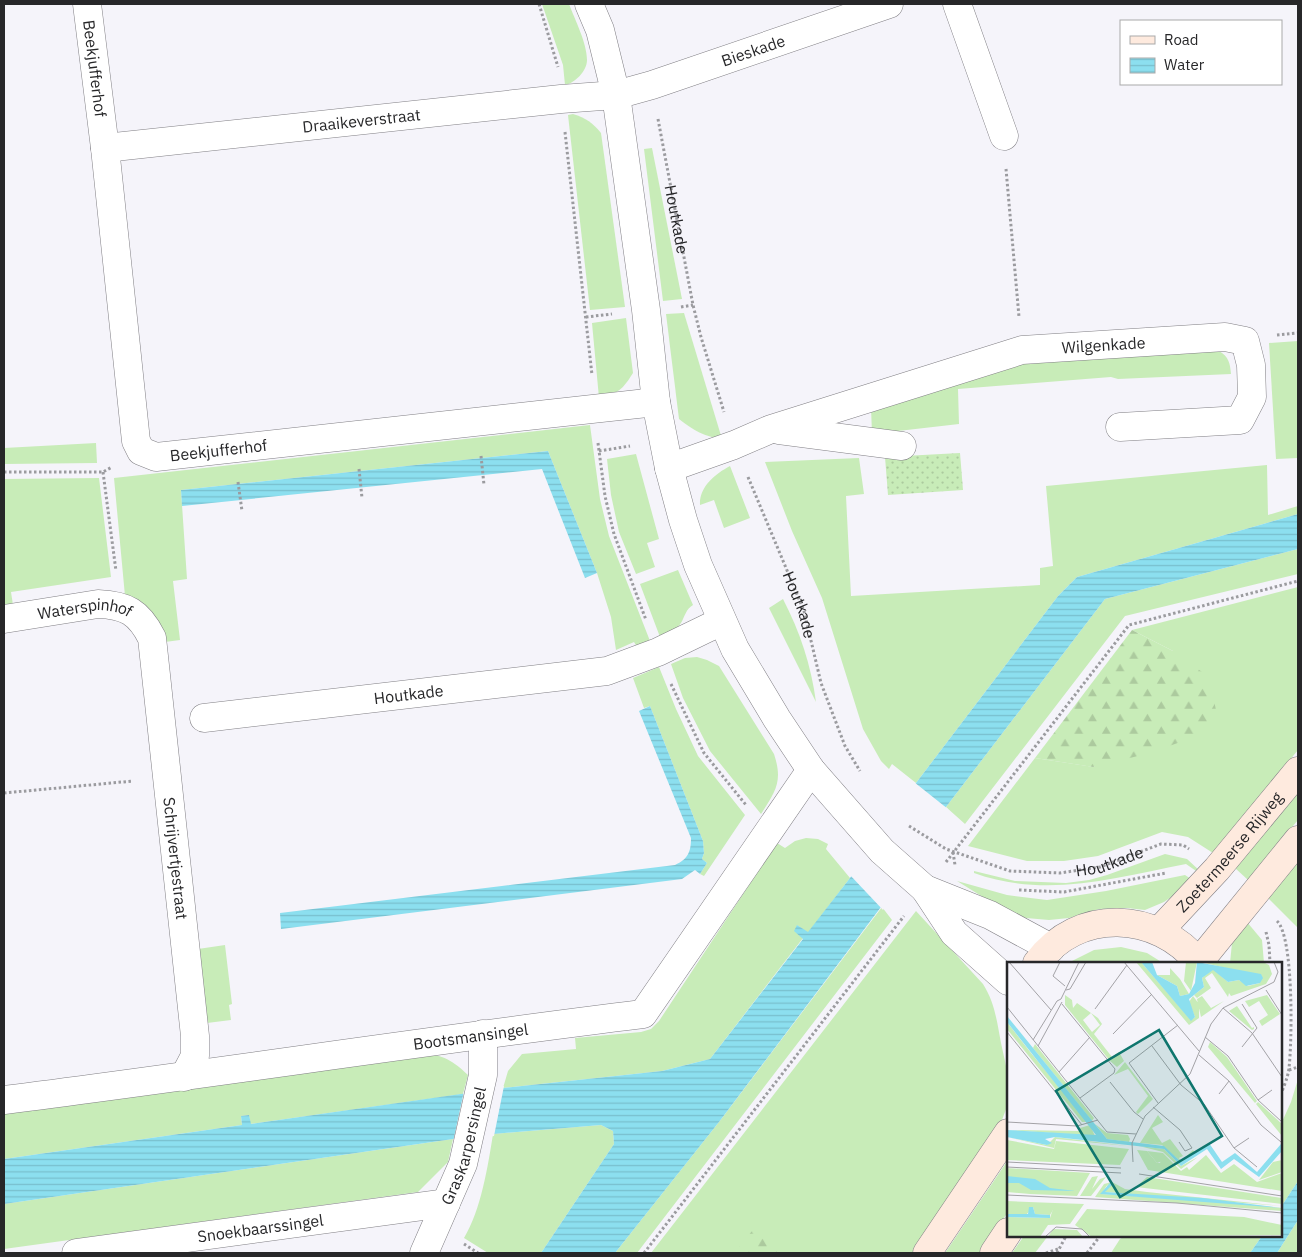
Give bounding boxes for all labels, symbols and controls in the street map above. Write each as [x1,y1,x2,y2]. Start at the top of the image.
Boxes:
street label: Beekjufferhof [79,19,111,118]
legend [1120,20,1282,85]
street label: Bieskade [719,30,788,71]
text: Road [1164,30,1199,49]
text: Water [1164,55,1205,74]
street label: Draaikeverstraat [301,104,422,137]
street label: Houtkade [661,183,693,256]
street label: Wilgenkade [1061,332,1146,357]
street label: Beekjufferhof [169,435,268,465]
street label: Houtkade [778,568,820,641]
street label: Waterspinhof [36,594,136,624]
street label: Houtkade [373,680,445,708]
street label: Zoetermeerse Rijweg [1172,787,1287,916]
street label: Schrijvertjestraat [159,796,192,921]
street label: Houtkade [1074,842,1146,881]
inset map [1007,962,1282,1237]
street label: Bootsmansingel [412,1019,529,1054]
street label: Graskarpersingel [436,1085,490,1208]
street label: Snoekbaarssingel [196,1210,325,1247]

